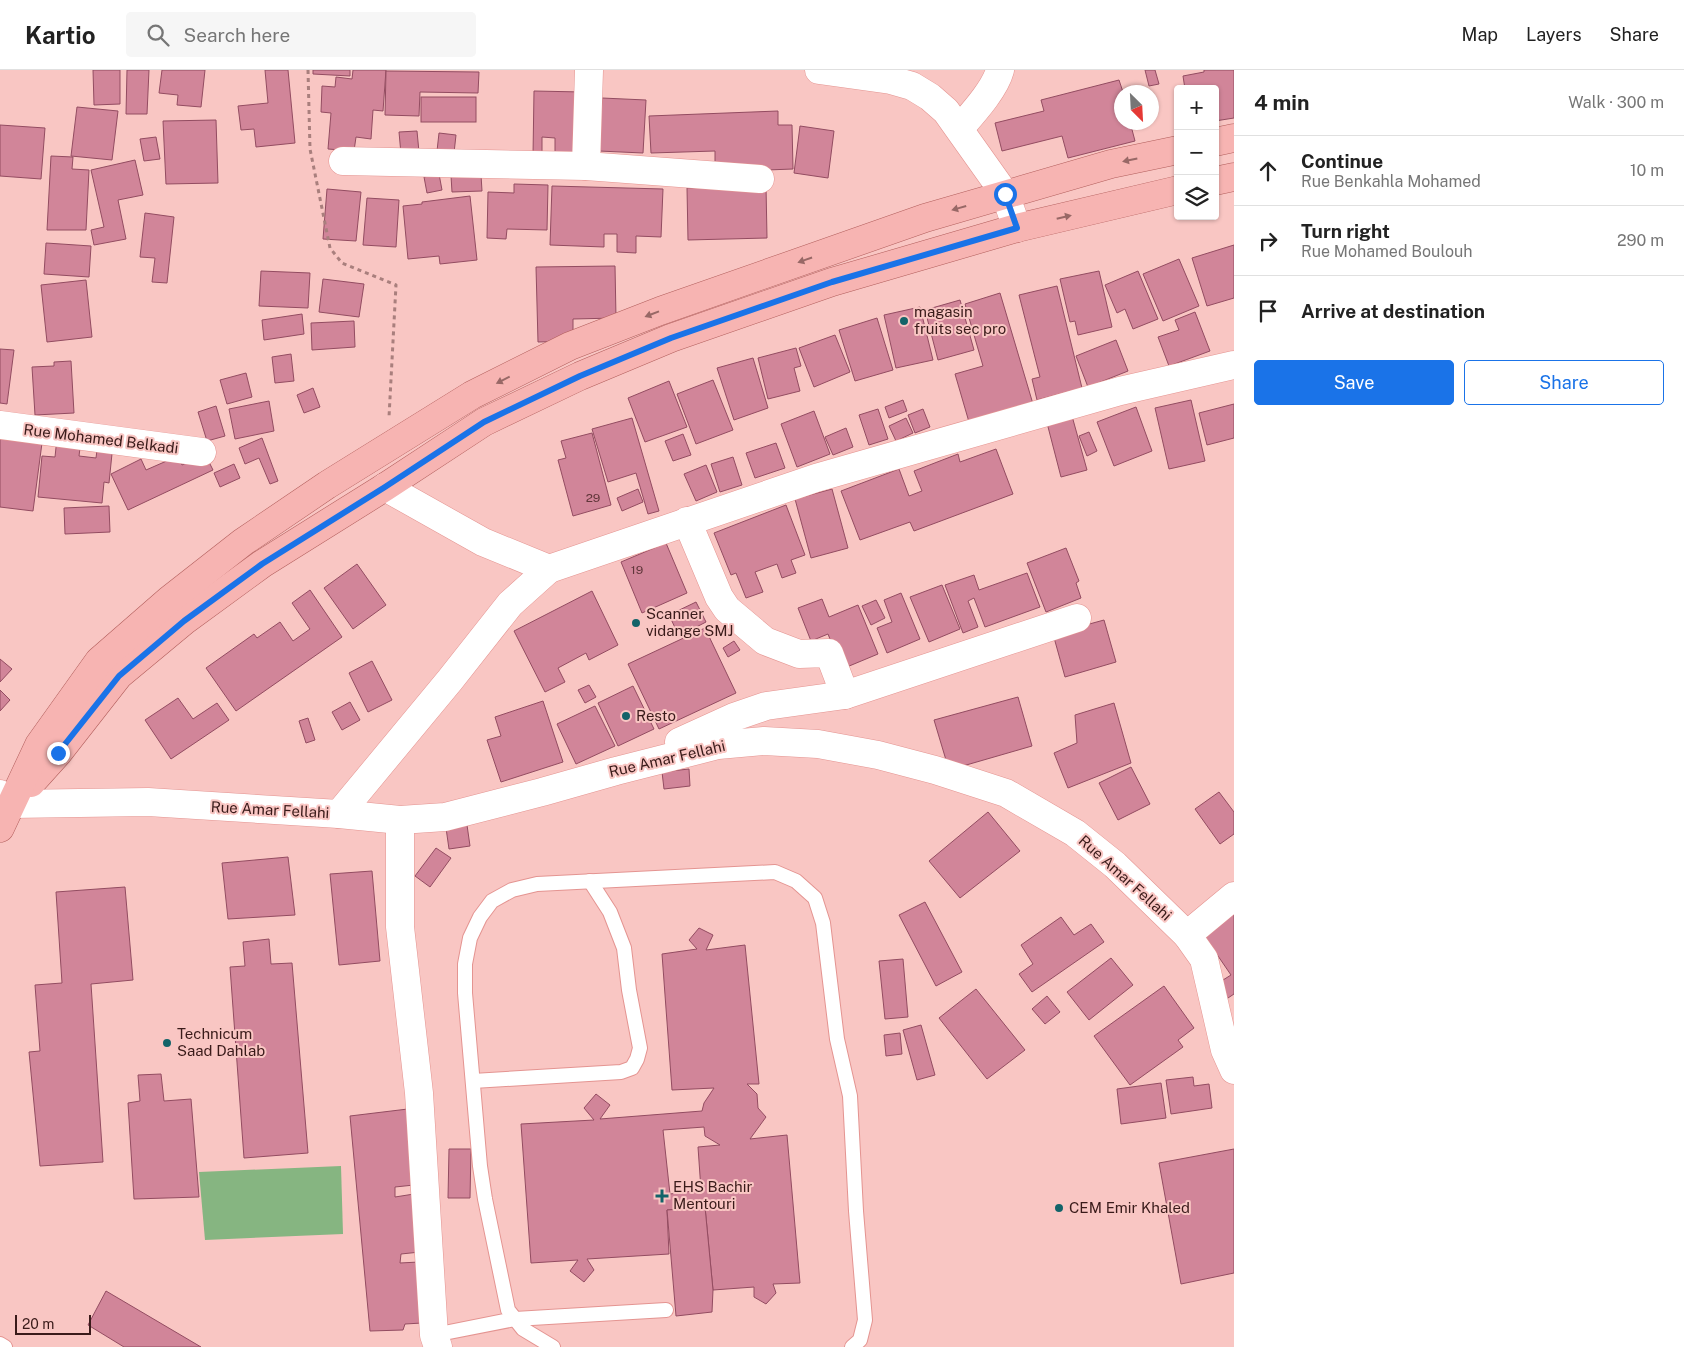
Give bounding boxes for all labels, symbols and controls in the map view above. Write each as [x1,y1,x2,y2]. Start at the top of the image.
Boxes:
search box [126,12,476,57]
text: Kartio [25,21,96,49]
icon: search [144,21,172,49]
text: Search here [184,24,290,46]
text: Map [1462,24,1498,45]
text: Layers [1526,24,1582,45]
text: Share [1610,24,1659,45]
north arrow [1114,85,1159,130]
map controls [1174,85,1219,220]
button: + [1174,85,1219,130]
text: 4 min [1254,90,1309,115]
text: Walk · 300 m [1568,93,1664,112]
button: − [1174,130,1219,175]
text: Continue [1301,150,1383,172]
one-way arrow [1123,156,1138,164]
icon: ahead [1254,157,1282,185]
text: 10 m [1630,161,1664,180]
text: Rue Benkahla Mohamed [1301,172,1481,191]
button: layers [1174,175,1219,220]
route start [994,183,1017,206]
one-way arrow [951,204,966,212]
one-way arrow [1057,213,1072,221]
text: Turn right [1301,220,1390,242]
icon: right [1254,227,1282,255]
text: 290 m [1617,231,1664,250]
text: Rue Mohamed Boulouh [1301,242,1473,261]
one-way arrow [797,257,812,265]
icon: arrive [1254,297,1282,325]
text: Arrive at destination [1301,300,1485,322]
place label: magasin fruits sec pro [914,303,1006,337]
one-way arrow [644,311,659,318]
marker: magasin fruits sec pro [898,315,910,327]
button: Save [1254,360,1454,405]
button: Share [1464,360,1664,405]
one-way arrow [496,376,510,384]
street label: Rue Mohamed Belkadi [23,421,179,456]
house number: 29 [586,491,600,505]
house number: 19 [631,563,643,577]
place label: Scanner vidange SMJ [646,605,733,639]
marker: Scanner vidange SMJ [630,617,642,629]
place label: Resto [636,707,676,724]
marker: Resto [620,710,632,722]
street label: Rue Amar Fellahi [607,737,727,780]
route end [47,742,70,765]
street label: Rue Amar Fellahi [210,798,330,821]
street label: Rue Amar Fellahi [1075,832,1175,924]
place label: Technicum Saad Dahlab [177,1025,265,1059]
marker: Technicum Saad Dahlab [161,1037,173,1049]
place label: EHS Bachir Mentouri [673,1178,752,1212]
marker: EHS Bachir Mentouri [655,1189,669,1203]
place label: CEM Emir Khaled [1069,1199,1190,1216]
marker: CEM Emir Khaled [1053,1202,1065,1214]
scale bar [15,1312,91,1335]
text: 20 m [22,1316,54,1332]

